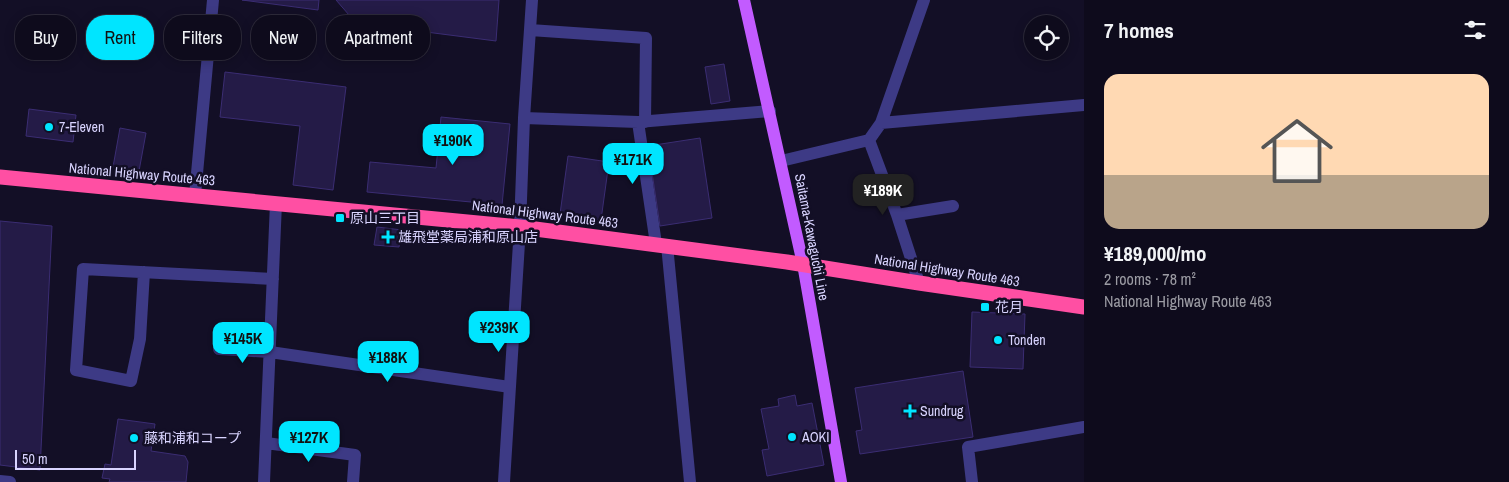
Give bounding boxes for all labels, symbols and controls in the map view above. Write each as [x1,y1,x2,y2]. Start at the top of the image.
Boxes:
chip: Buy [15,15,76,60]
chip: Rent [86,15,154,60]
chip: Filters [164,15,241,60]
chip: New [251,15,316,60]
chip: Apartment [326,15,430,60]
map controls [1024,15,1069,60]
button: locate [1024,15,1069,60]
text: 7 homes [1104,16,1174,45]
icon: filters [1461,16,1489,44]
icon: home [1252,106,1342,196]
place label: 7-Eleven [59,118,104,136]
marker: 7-Eleven [43,121,55,133]
pin: ¥190K [418,124,488,166]
text: ¥190K [434,129,472,151]
pin: ¥171K [598,142,668,185]
text: ¥171K [614,148,652,170]
street label: National Highway Route 463 [68,159,216,189]
street label: Saitama-Kawaguchi Line [791,172,833,302]
pin: ¥189K [848,174,918,216]
text: ¥189K [864,179,902,201]
street label: National Highway Route 463 [471,196,619,232]
place label: 原山三丁目 [350,209,420,227]
marker: 原山三丁目 [334,212,346,224]
place label: 雄飛堂薬局浦和原山店 [398,228,538,246]
marker: 雄飛堂薬局浦和原山店 [382,231,394,243]
text: ¥189,000/mo [1104,239,1206,268]
street label: National Highway Route 463 [873,250,1021,290]
text: 2 rooms · 78 m² [1104,268,1196,290]
text: National Highway Route 463 [1104,290,1272,312]
place label: 花月 [995,298,1023,316]
marker: 花月 [979,301,991,313]
pin: ¥239K [464,310,534,353]
text: ¥239K [480,316,518,338]
pin: ¥145K [208,322,278,364]
text: ¥145K [224,327,262,349]
place label: Tonden [1008,331,1046,349]
marker: Tonden [992,334,1004,346]
pin: ¥188K [353,340,423,383]
text: ¥188K [369,346,407,368]
place label: Sundrug [920,402,964,420]
marker: Sundrug [904,405,916,417]
pin: ¥127K [274,420,344,463]
text: ¥127K [290,426,328,448]
place label: AOKI [801,428,829,446]
place label: 藤和浦和コープ [144,429,241,447]
marker: AOKI [786,431,798,443]
marker: 藤和浦和コープ [128,432,140,444]
scale bar [15,447,136,470]
text: 50 m [22,450,48,468]

